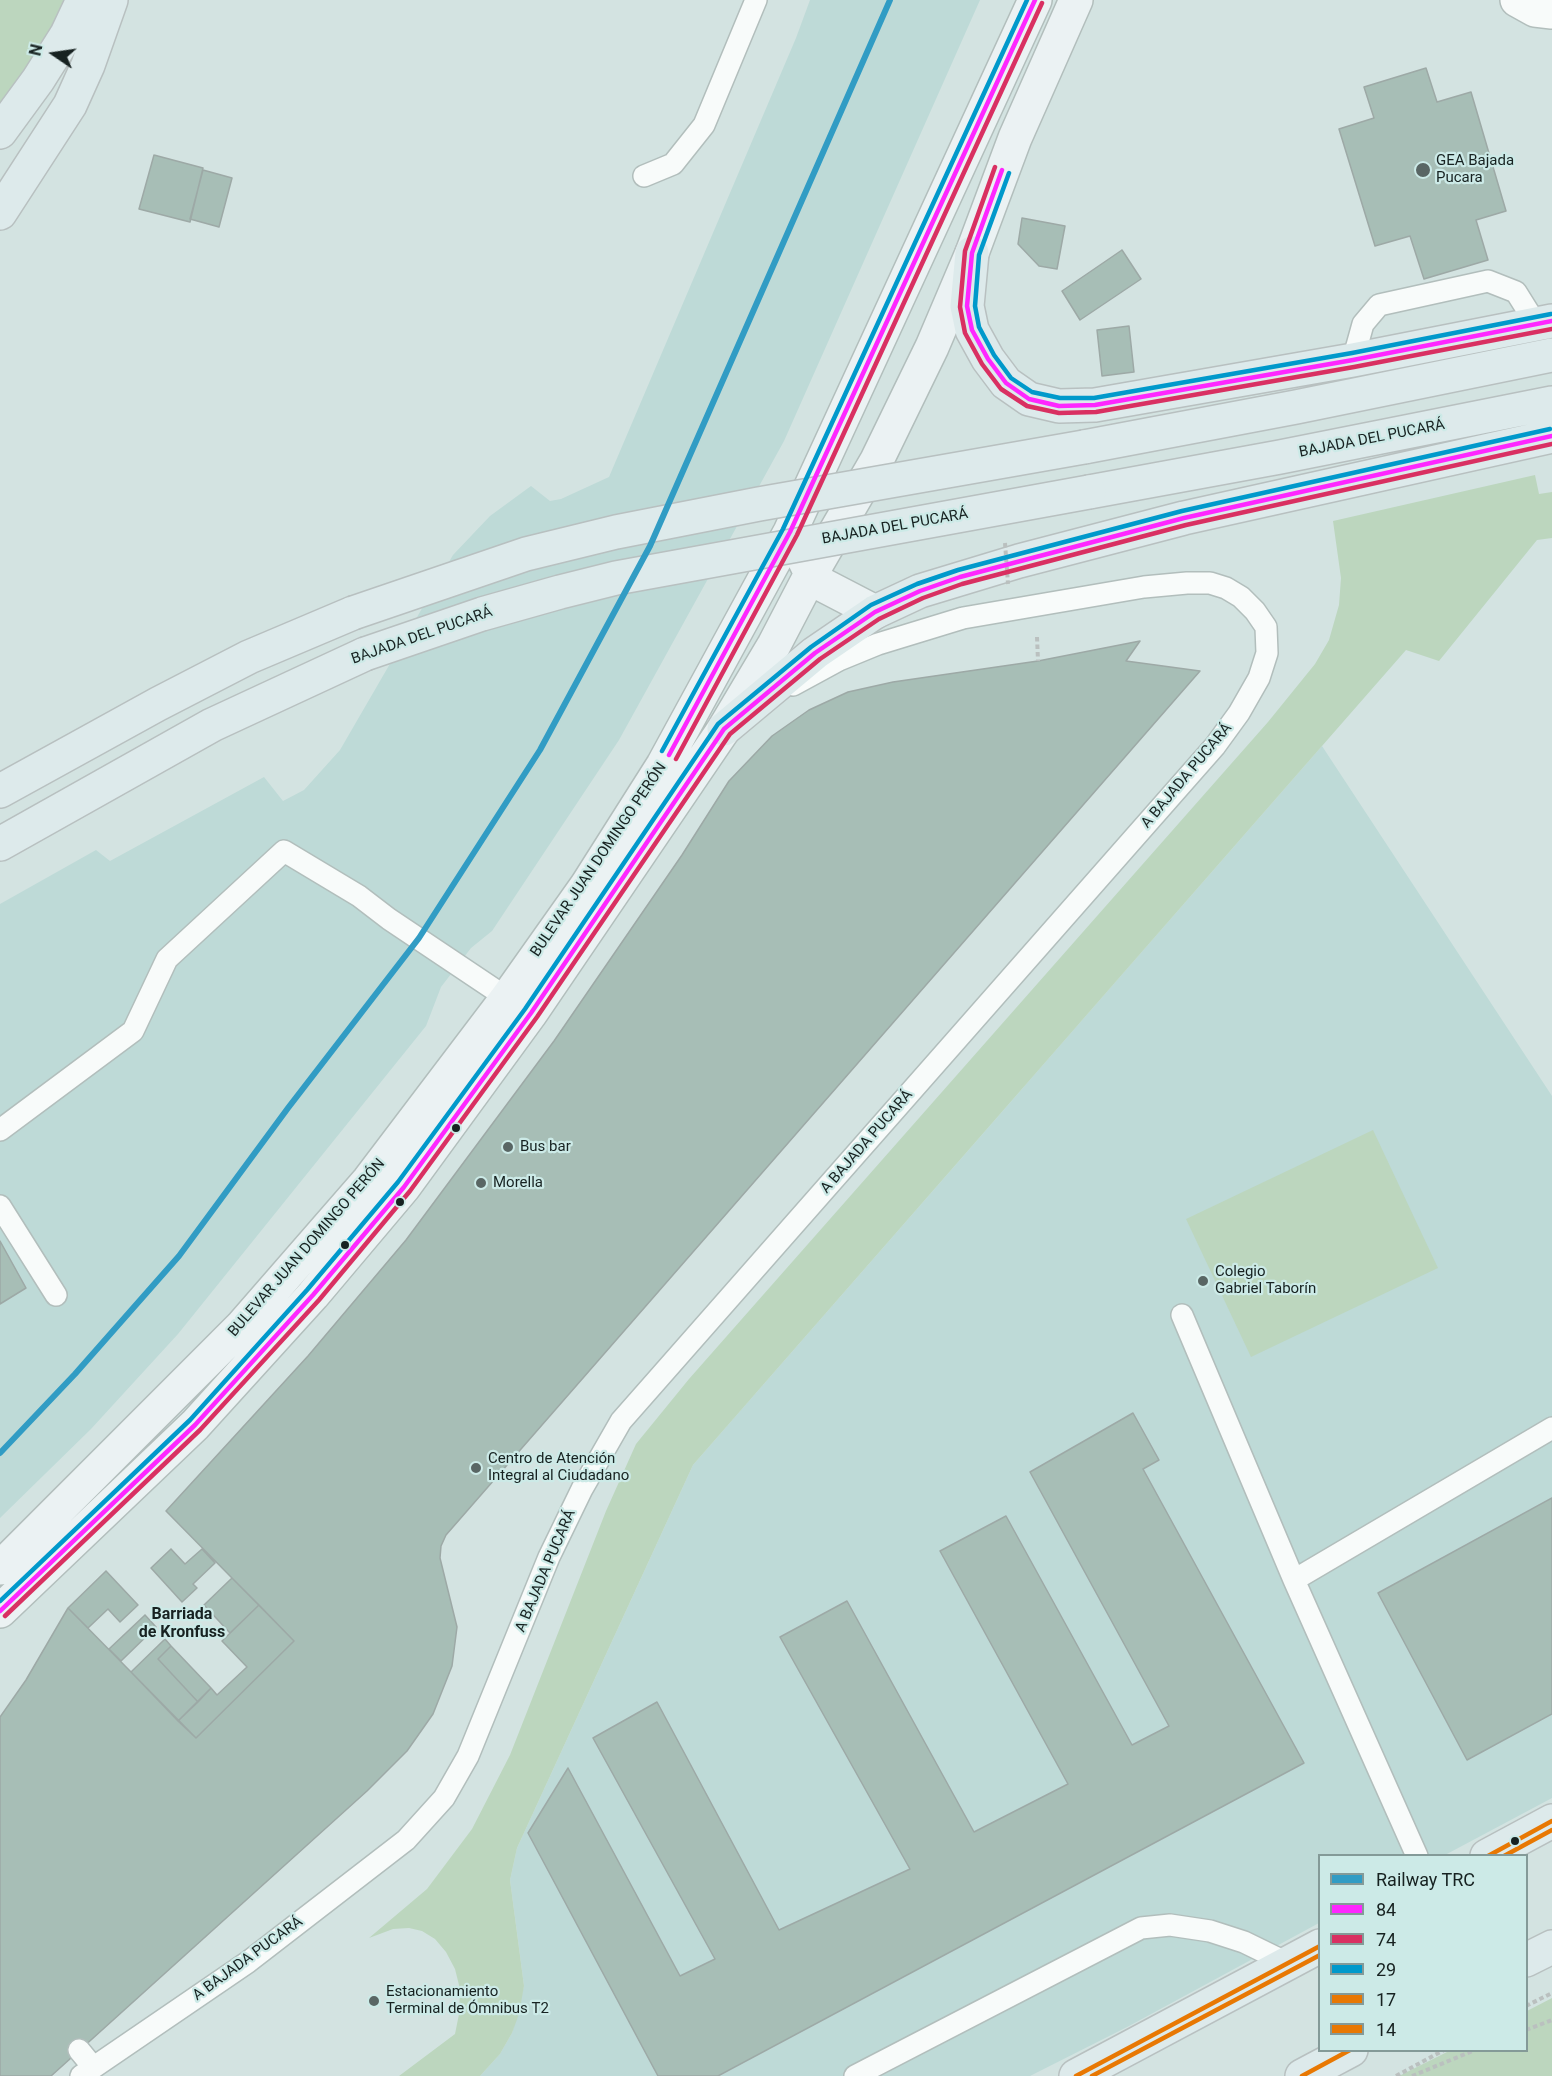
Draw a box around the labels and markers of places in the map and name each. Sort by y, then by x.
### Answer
place label: GEA Bajada Pucara [1436,152,1514,187]
marker: GEA Bajada Pucara [1414,161,1432,179]
unlabelled marker [450,1122,462,1134]
place label: Bus bar [520,1138,571,1156]
marker: Bus bar [501,1140,515,1154]
place label: Morella [493,1174,543,1192]
marker: Morella [474,1176,488,1190]
unlabelled marker [394,1196,406,1208]
unlabelled marker [339,1239,351,1251]
place label: Colegio Gabriel Taborín [1215,1263,1316,1298]
marker: Colegio Gabriel Taborín [1196,1274,1210,1288]
place label: Centro de Atención Integral al Ciudadano [488,1450,629,1485]
marker: Centro de Atención Integral al Ciudadano [469,1461,483,1475]
unlabelled marker [1509,1835,1521,1847]
place label: Estacionamiento Terminal de Ómnibus T2 [386,1983,549,2018]
marker: Estacionamiento Terminal de Ómnibus T2 [367,1994,381,2008]

